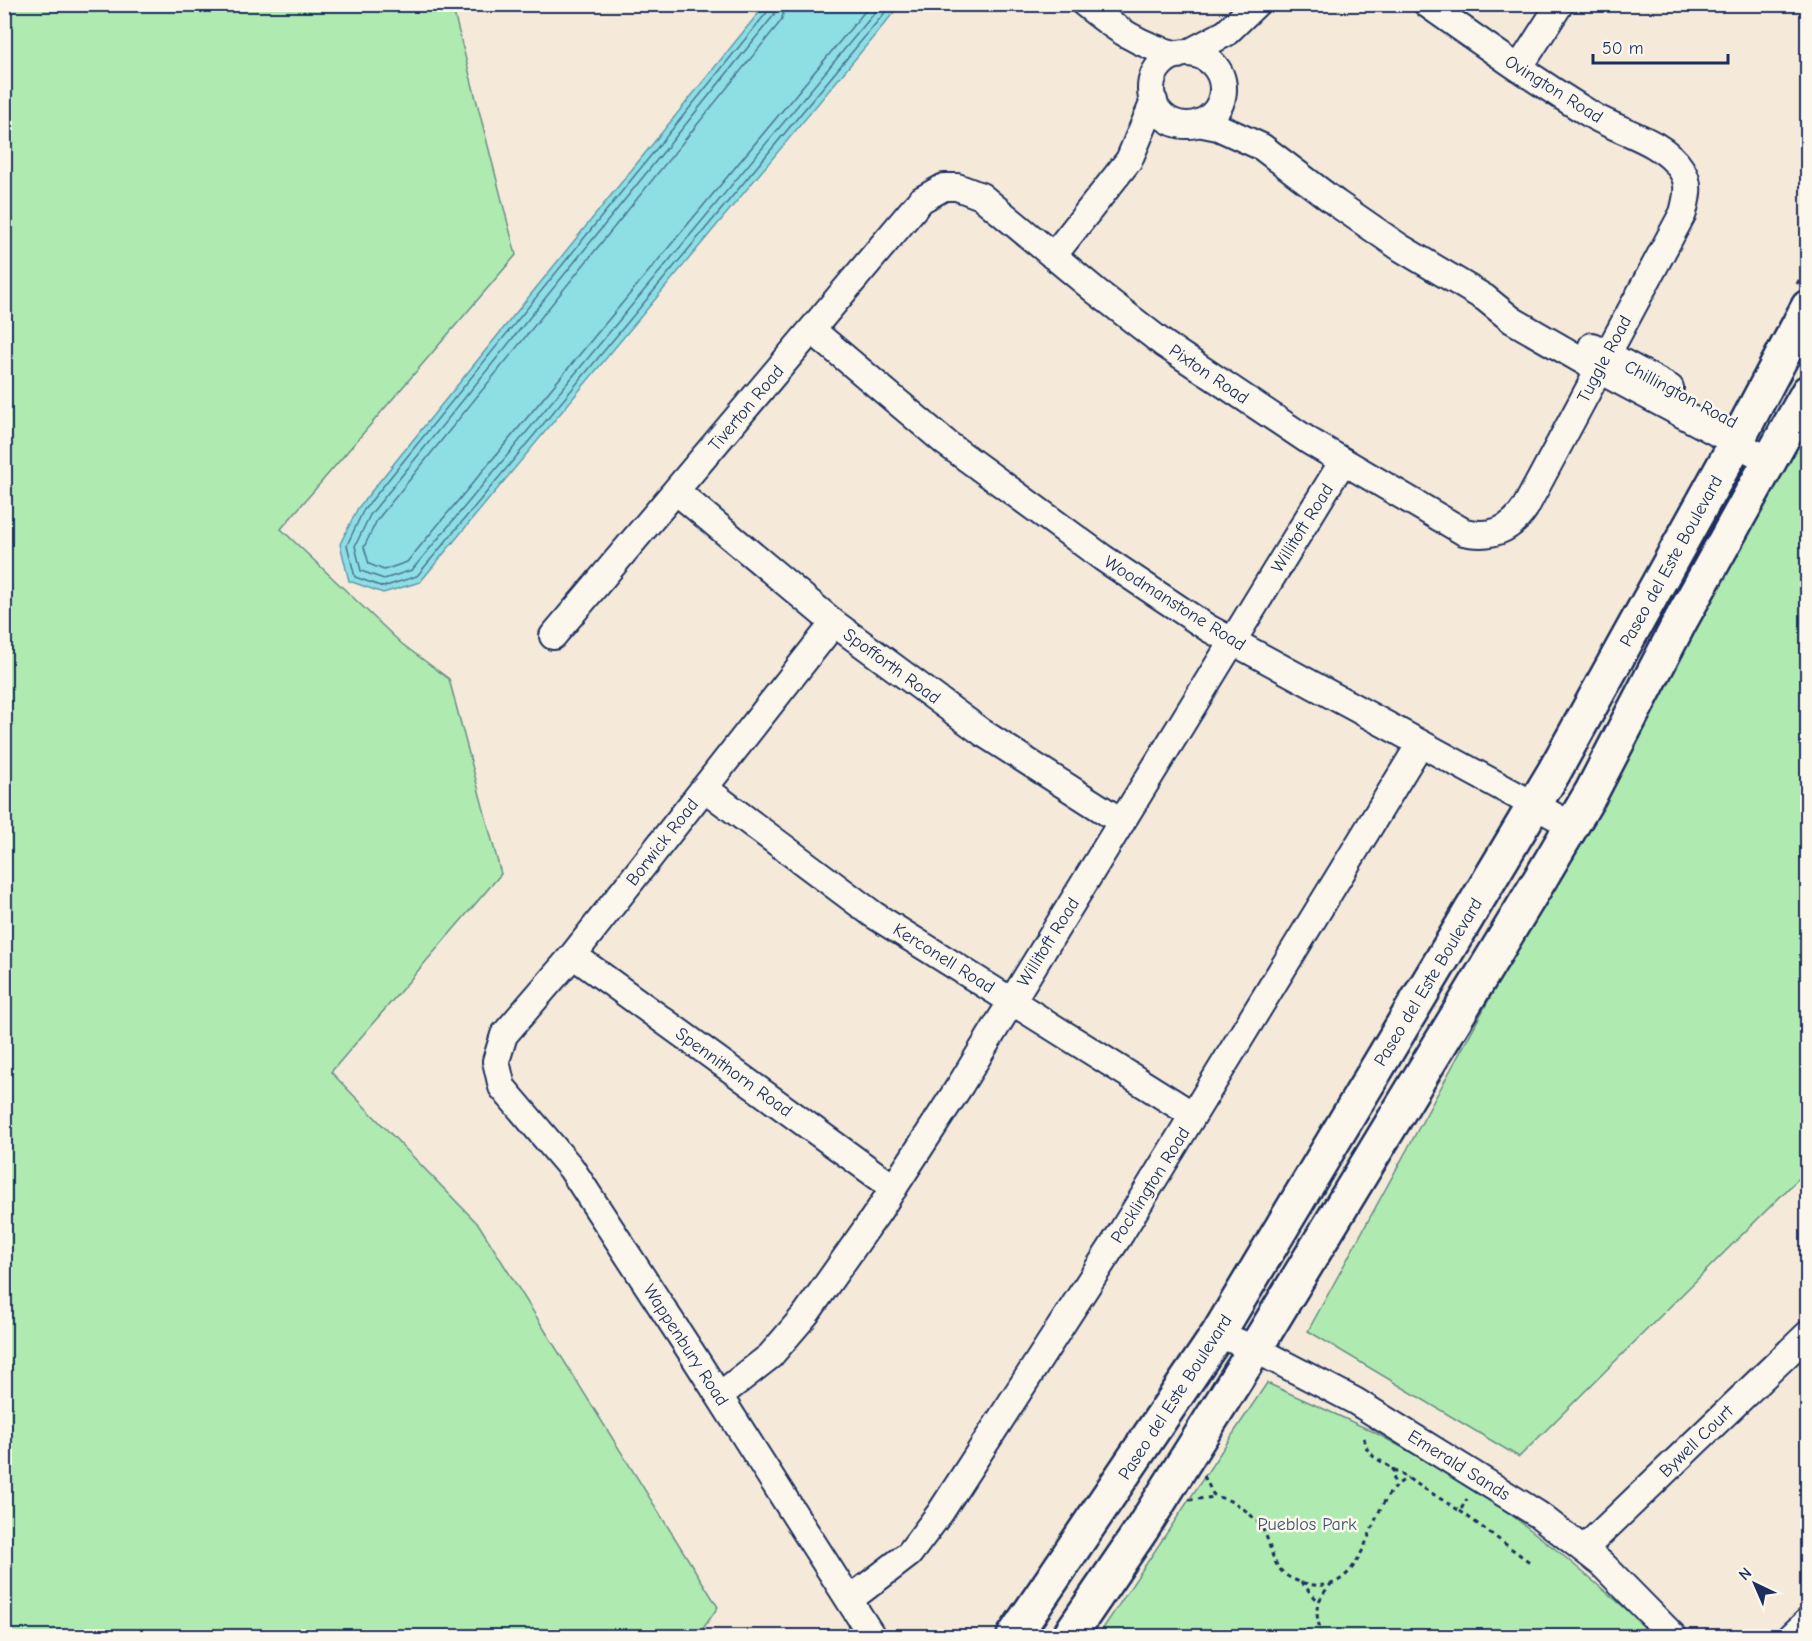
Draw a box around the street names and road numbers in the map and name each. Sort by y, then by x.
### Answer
street label: Ovington Road [1501,51,1607,128]
street label: Tuggle Road [1573,312,1636,406]
street label: Pixton Road [1165,340,1253,409]
street label: Chillington Road [1621,356,1741,433]
street label: Tiverton Road [704,361,788,456]
street label: Paseo del Este Boulevard [1616,472,1727,651]
street label: Willitoft Road [1267,480,1338,577]
street label: Woodmanstone Road [1100,551,1249,656]
street label: Spofforth Road [839,624,944,709]
street label: Borwick Road [622,794,703,890]
street label: Willitoft Road [1013,894,1084,991]
street label: Paseo del Este Boulevard [1370,894,1487,1070]
street label: Kerconell Road [889,919,998,998]
street label: Spennithorn Road [671,1023,796,1122]
street label: Pocklington Road [1106,1123,1194,1247]
street label: Wappenbury Road [638,1281,733,1410]
street label: Paseo del Este Boulevard [1114,1311,1237,1484]
street label: Bywell Court [1655,1400,1738,1482]
street label: Emerald Sands [1404,1426,1514,1505]

